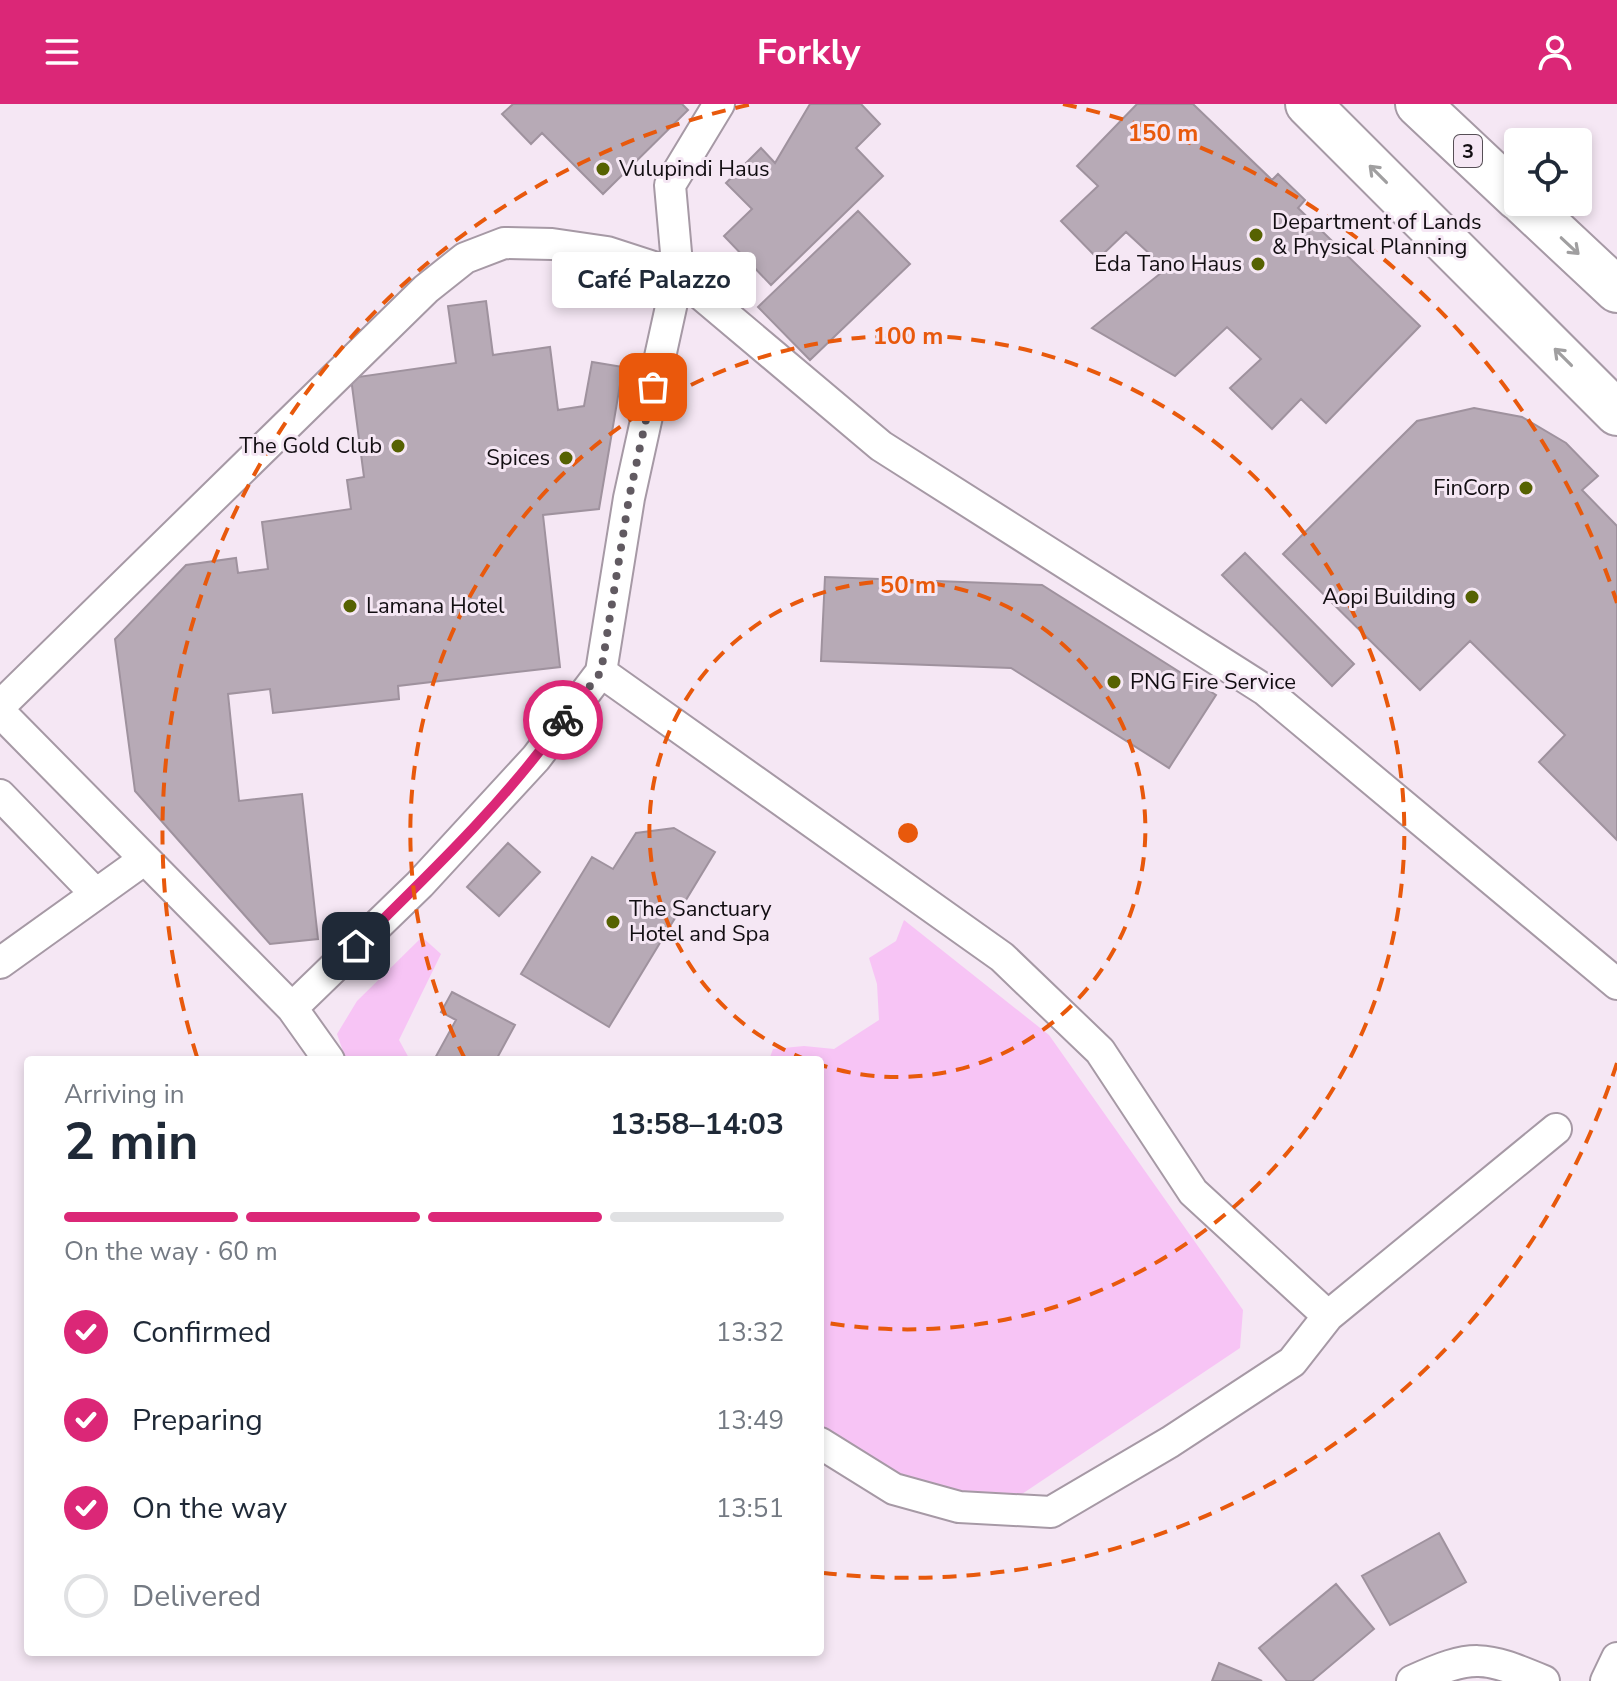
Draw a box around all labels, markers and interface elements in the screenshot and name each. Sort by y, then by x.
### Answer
text: Forkly [757,28,860,77]
icon: menu [40,30,84,74]
icon: person [1533,30,1577,74]
text: 150 m [1128,117,1198,149]
map controls [1504,128,1592,216]
button: locate [1504,128,1592,216]
road number: 3 [1454,135,1482,167]
place label: Vulupindi Haus [618,154,770,184]
marker: Vulupindi Haus [594,160,612,178]
one-way arrow [1369,164,1388,184]
place label: Department of Lands & Physical Planning [1272,207,1482,262]
marker: Department of Lands & Physical Planning [1247,226,1265,244]
one-way arrow [1560,237,1580,256]
place label: Eda Tano Haus [1094,249,1242,279]
callout: Café Palazzo [551,251,755,307]
marker: Eda Tano Haus [1249,255,1267,273]
text: Café Palazzo [577,262,731,297]
text: 100 m [873,320,943,352]
one-way arrow [1554,348,1573,367]
pin [619,353,687,421]
icon: bag [631,365,675,409]
place label: The Gold Club [239,431,382,461]
marker: The Gold Club [389,437,407,455]
place label: Spices [486,443,550,473]
marker: Spices [557,449,575,467]
place label: FinCorp [1433,473,1510,503]
marker: FinCorp [1517,479,1535,497]
text: 50 m [880,569,936,601]
place label: Aopi Building [1322,582,1456,612]
marker: Aopi Building [1463,588,1481,606]
place label: Lamana Hotel [366,591,505,621]
marker: Lamana Hotel [341,597,359,615]
place label: PNG Fire Service [1130,667,1296,697]
marker: PNG Fire Service [1105,673,1123,691]
courier [523,680,603,760]
icon: bike [541,698,585,742]
centre of rings [894,819,922,847]
place label: The Sanctuary Hotel and Spa [629,894,772,949]
pin [322,912,390,980]
marker: The Sanctuary Hotel and Spa [604,913,622,931]
icon: home [334,924,378,968]
text: Arriving in [64,1077,185,1112]
text: 13:58–14:03 [610,1104,784,1145]
text: 2 min [64,1106,199,1177]
text: On the way · 60 m [64,1234,278,1269]
icon: check [64,1310,108,1354]
text: Confirmed [132,1312,272,1353]
text: 13:32 [716,1315,784,1350]
icon: check [64,1398,108,1442]
text: Preparing [132,1400,263,1441]
text: 13:49 [716,1403,784,1438]
icon: check [64,1486,108,1530]
text: On the way [132,1488,287,1529]
text: 13:51 [716,1491,784,1526]
text: Delivered [132,1576,261,1617]

